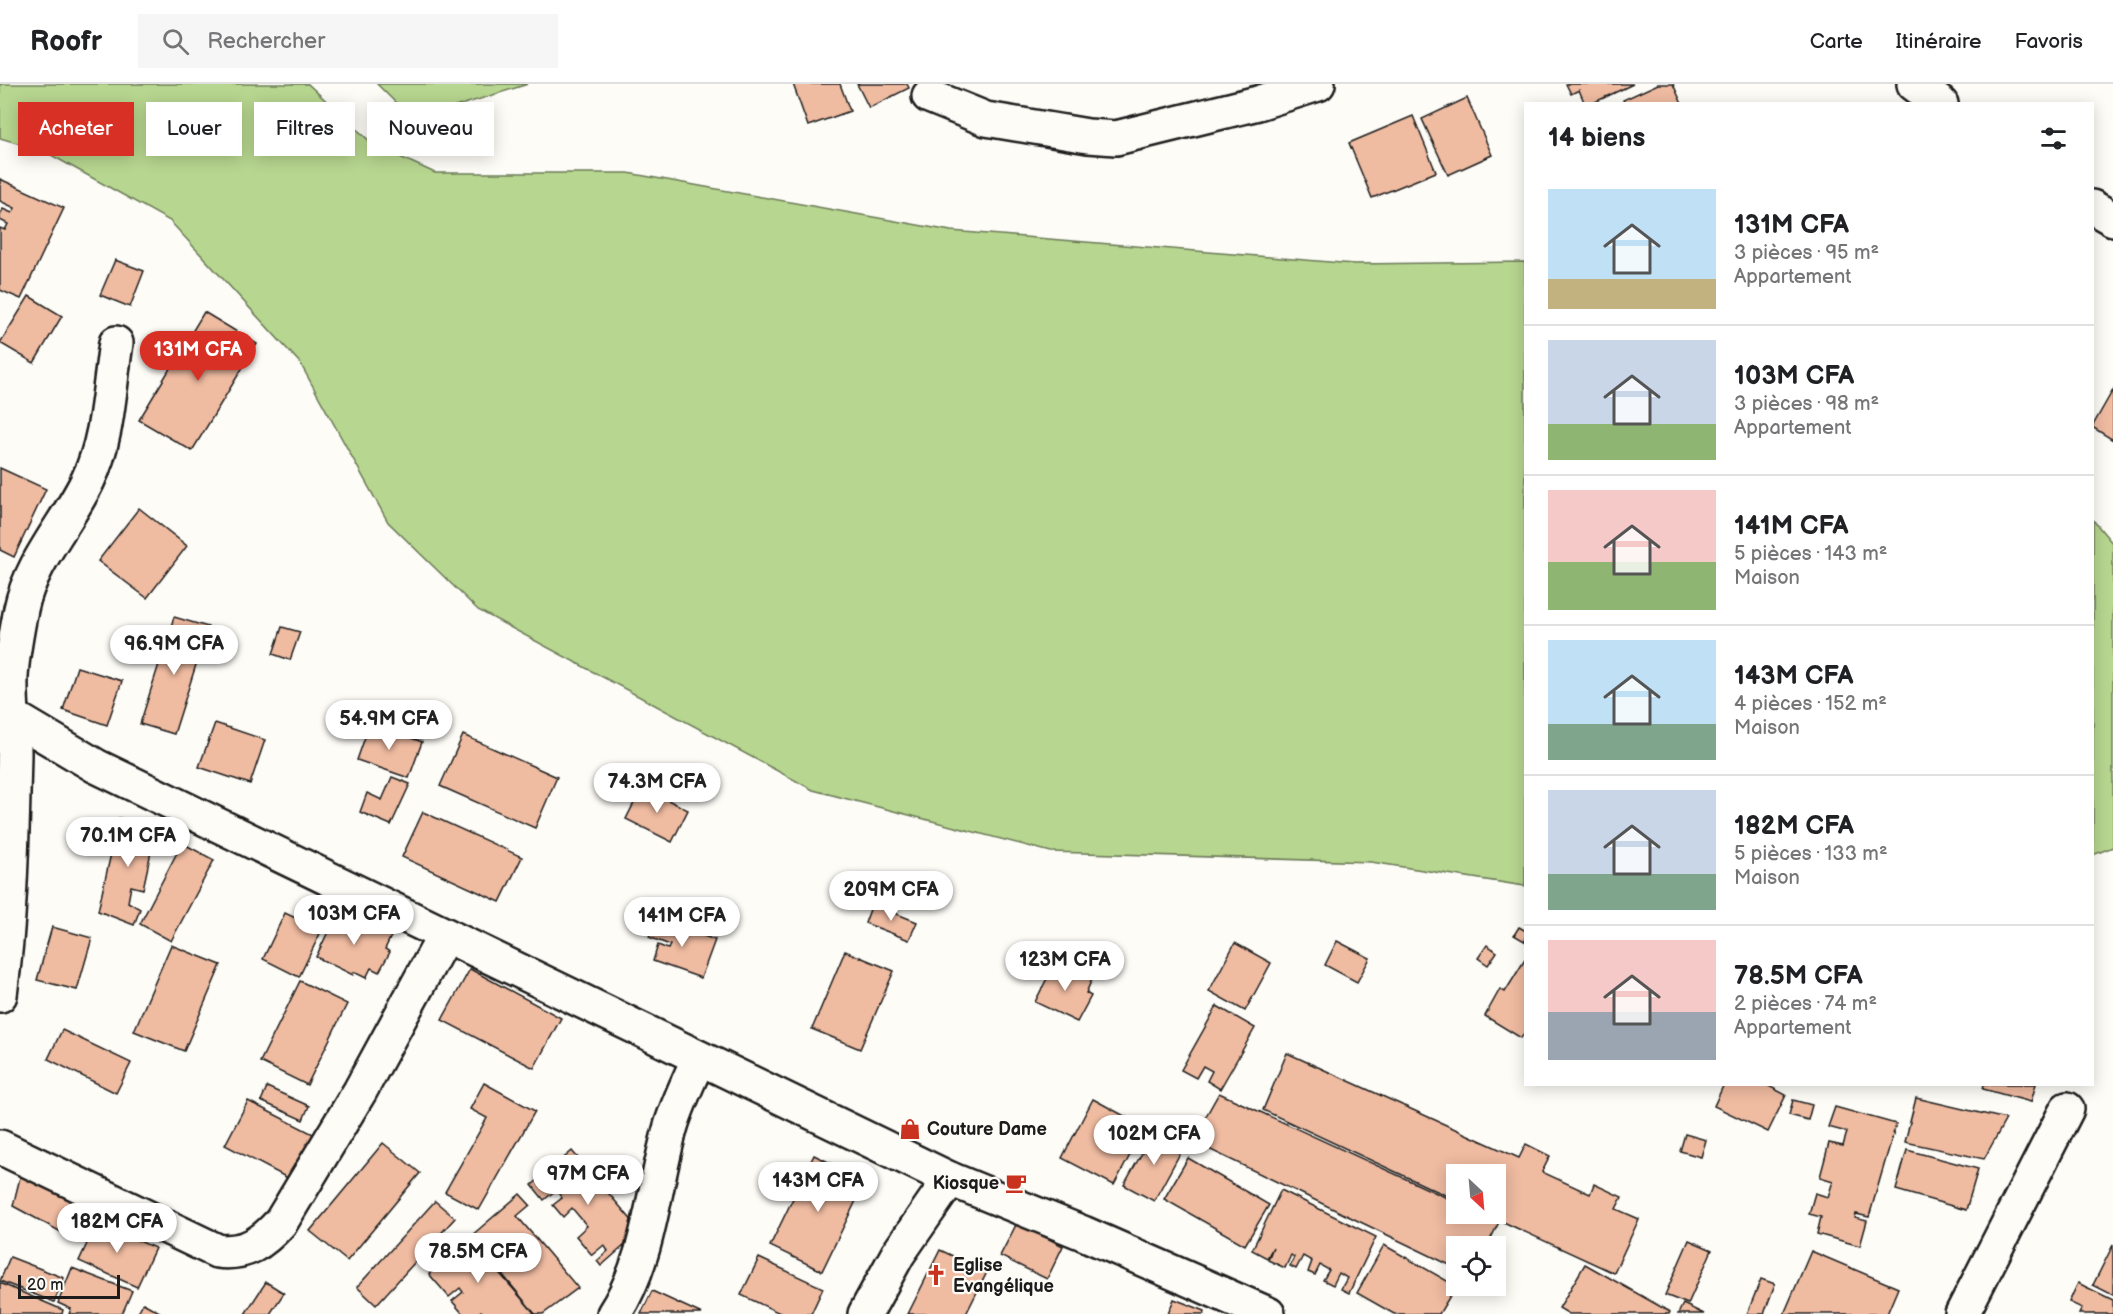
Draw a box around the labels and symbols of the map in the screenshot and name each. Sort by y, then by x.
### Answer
pin: 131M CFA [136,331,260,382]
pin: 96.9M CFA [105,625,243,676]
pin: 54.9M CFA [320,700,458,751]
pin: 74.3M CFA [588,763,726,814]
pin: 70.1M CFA [59,817,197,868]
pin: 209M CFA [829,871,953,922]
pin: 103M CFA [292,895,416,946]
pin: 141M CFA [620,897,744,948]
pin: 123M CFA [1003,941,1127,992]
pin: 102M CFA [1092,1115,1216,1166]
shop icon: Couture Dame [898,1117,922,1141]
place label: Couture Dame [927,1119,1047,1140]
pin: 97M CFA [533,1155,643,1206]
pin: 143M CFA [756,1162,880,1213]
north arrow [1446,1164,1506,1224]
cafe icon: Kiosque [1004,1171,1028,1195]
place label: Kiosque [933,1173,999,1194]
pin: 182M CFA [55,1203,179,1254]
pin: 78.5M CFA [409,1233,547,1284]
place label: Eglise Evangélique [953,1255,1054,1297]
church icon: Eglise Evangélique [924,1263,948,1287]
scale bar [18,1272,120,1300]

